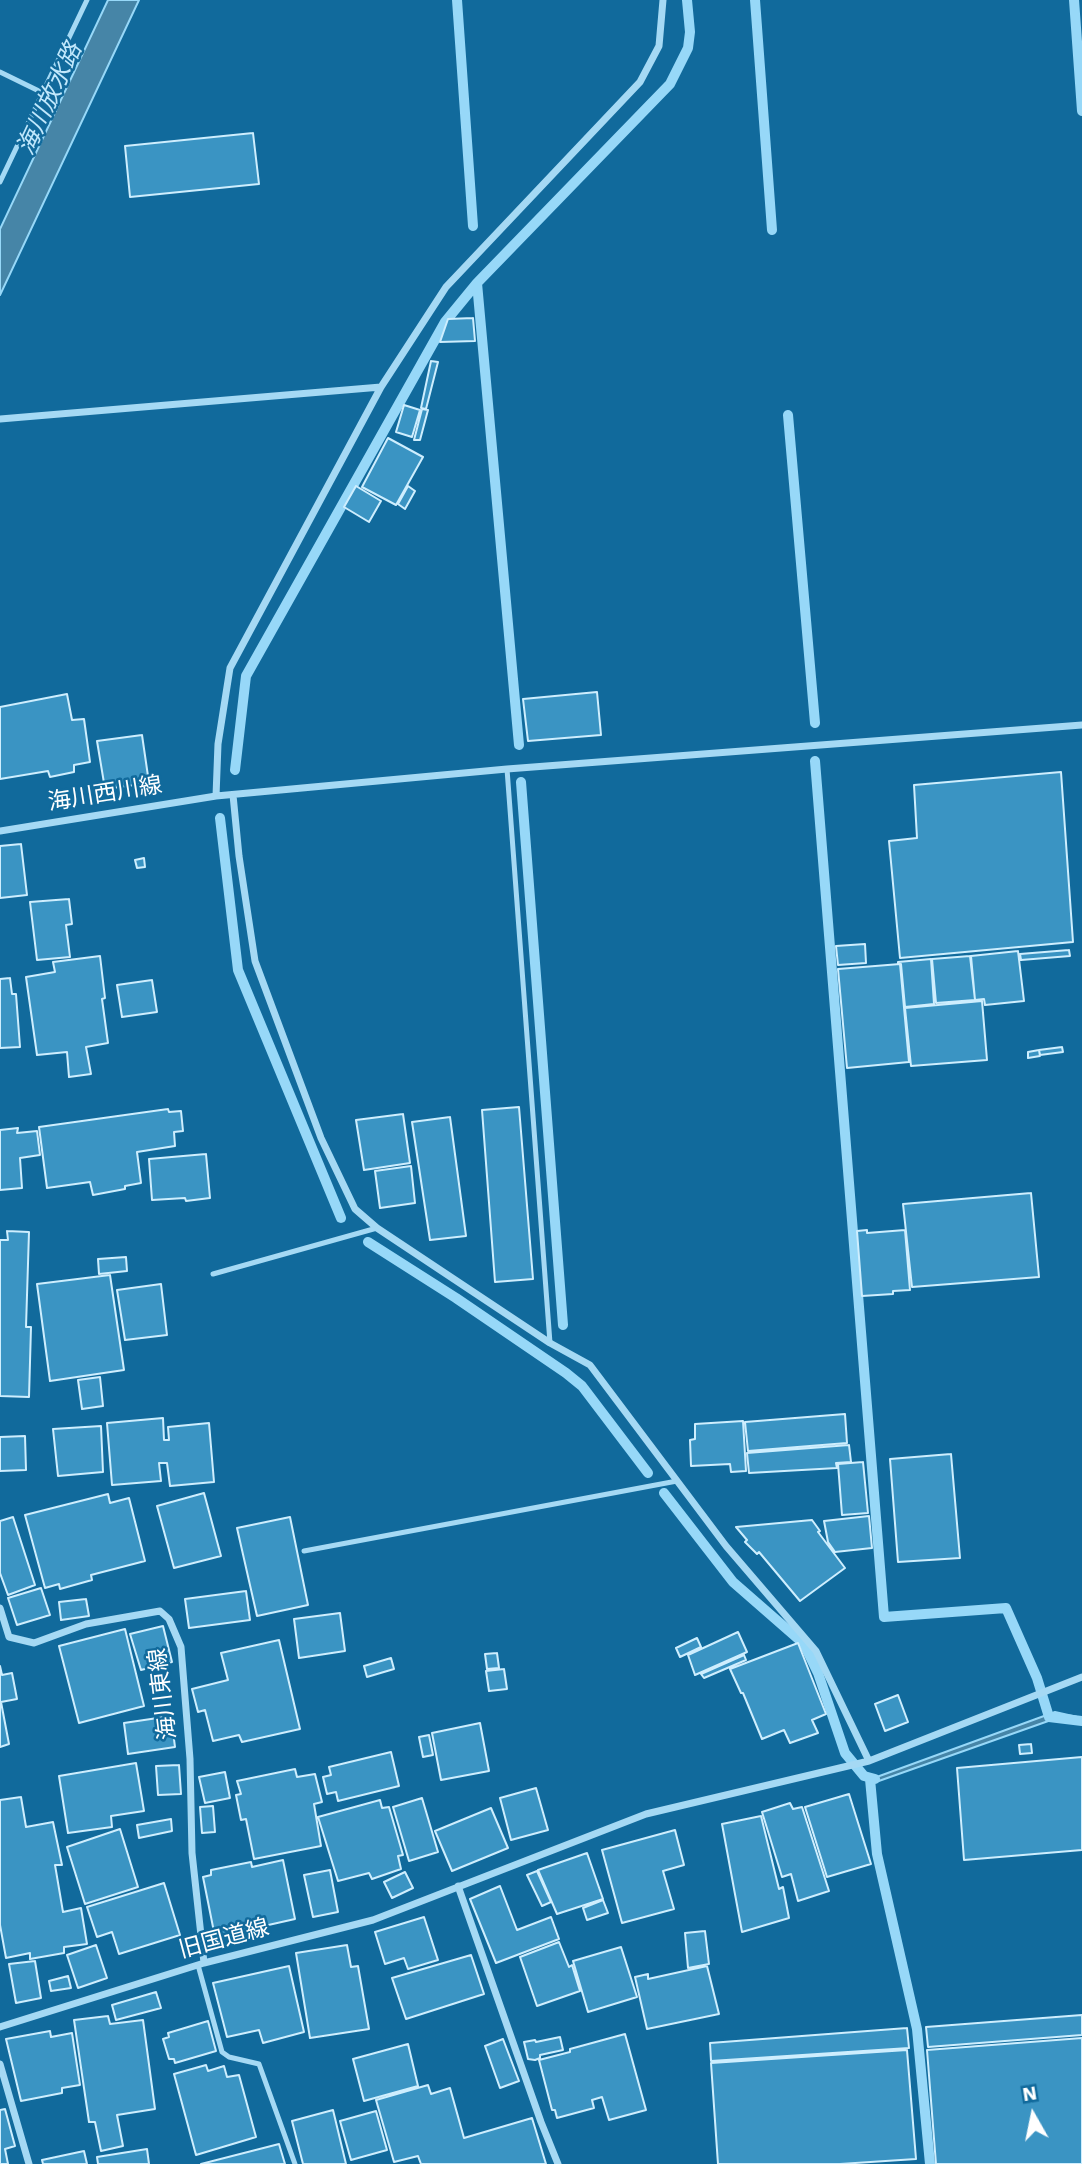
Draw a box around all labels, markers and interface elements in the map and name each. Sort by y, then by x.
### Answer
water label: 海川放水路 [12,39,88,159]
street label: 海川西川線 [46,771,164,817]
street label: 海川東線 [144,1647,182,1741]
street label: 旧国道線 [176,1914,272,1964]
north arrow [998,2080,1068,2150]
text: N [1021,2081,1038,2106]

